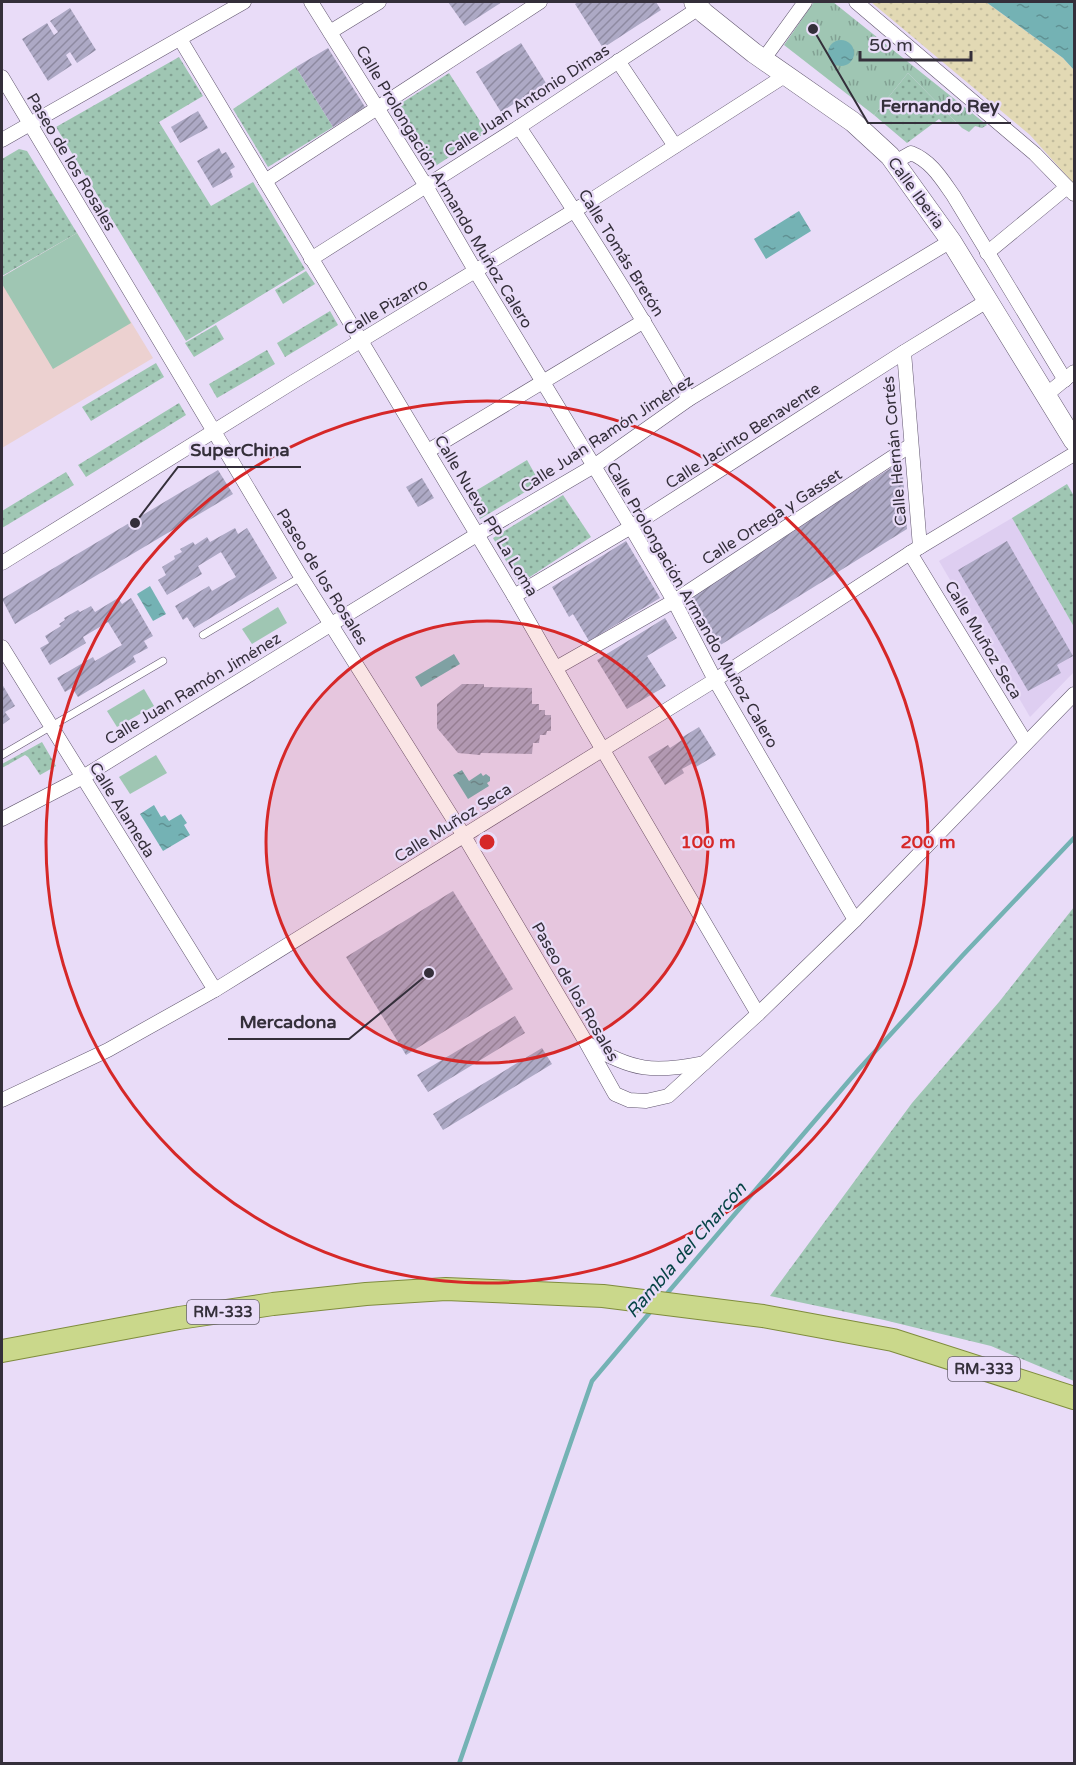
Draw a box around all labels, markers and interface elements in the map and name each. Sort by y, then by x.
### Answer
scale bar [860,24,971,62]
text: 50 m [869,34,913,56]
street label: Calle Juan Antonio Dimas [440,40,614,162]
street label: Calle Prolongación Armando Muñoz Calero [351,42,537,332]
callout: Fernando Rey [868,87,1011,123]
street label: Paseo de los Rosales [22,89,120,235]
text: Fernando Rey [881,95,1000,117]
street label: Calle Iberia [883,153,949,233]
street label: Calle Tomás Bretón [574,186,668,320]
street label: Calle Pizarro [340,274,432,340]
street label: Calle Juan Ramón Jiménez [517,371,697,497]
street label: Calle Hernán Cortés [878,375,912,527]
street label: Calle Jacinto Benavente [662,378,824,494]
callout: SuperChina [178,431,301,467]
street label: Calle Nueva PP La Loma [430,432,542,600]
text: SuperChina [190,439,290,461]
street label: Calle Prolongación Armando Muñoz Calero [602,458,782,752]
street label: Calle Ortega y Gasset [698,464,846,570]
street label: Paseo de los Rosales [272,505,372,649]
street label: Calle Muñoz Seca [940,577,1026,703]
street label: Calle Juan Ramón Jiménez [101,628,285,750]
street label: Calle Alameda [85,759,159,861]
street label: Calle Muñoz Seca [391,779,515,867]
text: 100 m [680,831,736,853]
text: 200 m [900,831,956,853]
centre of rings [477,832,497,852]
street label: Paseo de los Rosales [527,919,623,1065]
callout: Mercadona [228,1003,349,1039]
text: Mercadona [239,1011,337,1033]
water label: Rambla del Charcón [621,1177,752,1322]
road number: RM-333 [187,1300,259,1324]
road number: RM-333 [948,1357,1020,1381]

